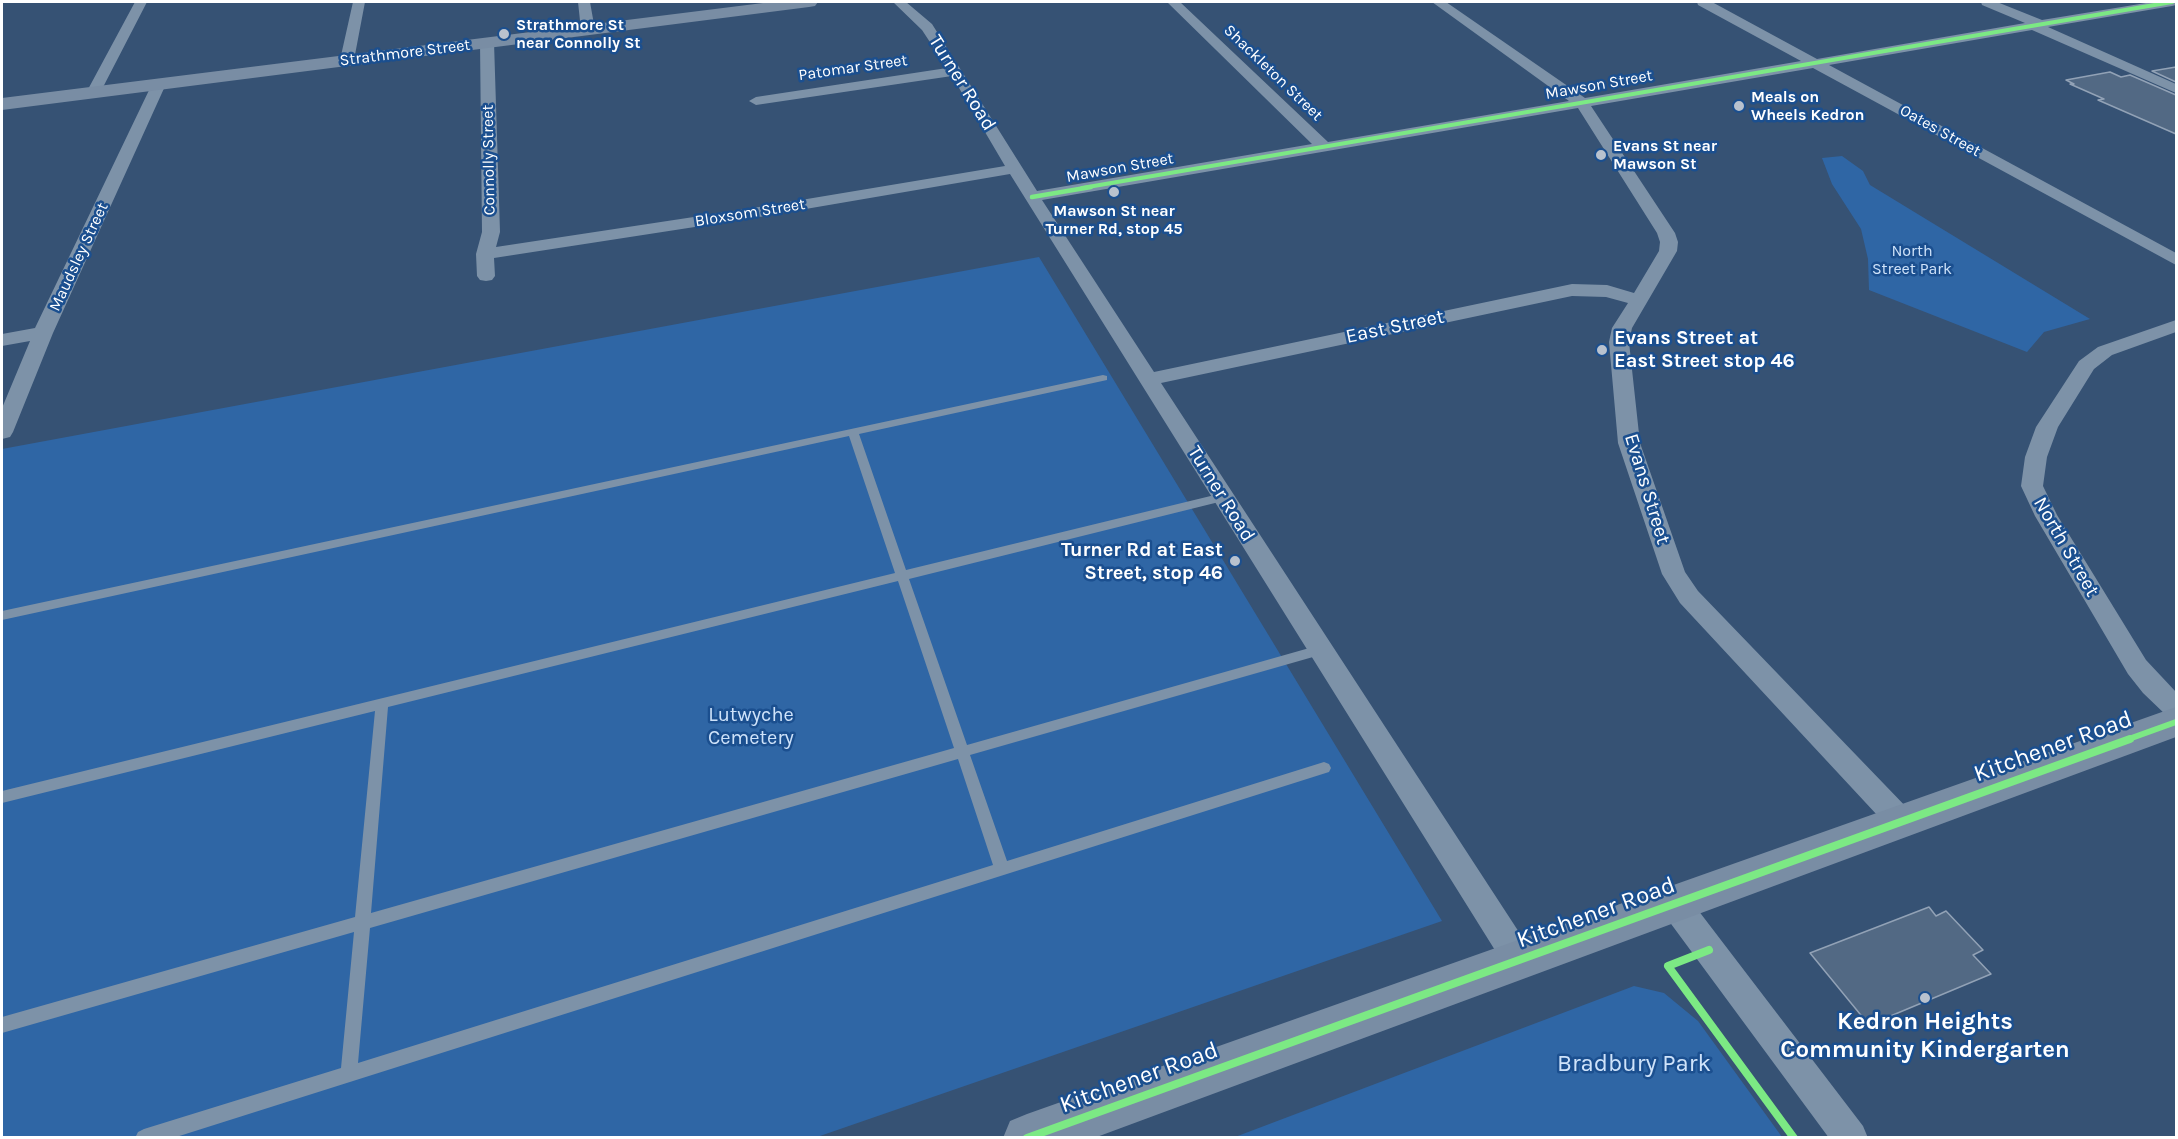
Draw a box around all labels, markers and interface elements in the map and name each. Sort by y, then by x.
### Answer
place label: Strathmore St near Connolly St [516,15,641,53]
street label: Shackleton Street [1219,21,1327,125]
marker: Strathmore St near Connolly St [497,27,511,41]
street label: Turner Road [923,31,1001,135]
street label: Strathmore Street [339,35,471,71]
street label: Patomar Street [797,51,909,85]
street label: Mawson Street [1544,66,1654,104]
place label: Meals on Wheels Kedron [1751,87,1865,125]
marker: Meals on Wheels Kedron [1732,99,1746,113]
street label: Oates Street [1896,101,1984,161]
street label: Connolly Street [478,104,500,216]
place label: Evans St near Mawson St [1613,136,1717,174]
marker: Evans St near Mawson St [1594,148,1608,162]
street label: Mawson Street [1065,149,1175,187]
marker: Mawson St near Turner Rd, stop 45 [1107,185,1121,199]
street label: Bloxsom Street [694,195,806,231]
street label: Maudsley Street [45,200,113,314]
place label: Mawson St near Turner Rd, stop 45 [1046,201,1182,239]
park label: North Street Park [1872,241,1952,279]
street label: East Street [1344,305,1446,349]
place label: Evans Street at East Street stop 46 [1614,326,1795,373]
marker: Evans Street at East Street stop 46 [1595,343,1609,357]
street label: Evans Street [1619,431,1675,547]
street label: Turner Road [1182,442,1260,546]
street label: North Street [2028,493,2104,601]
place label: Turner Rd at East Street, stop 46 [1061,538,1223,585]
marker: Turner Rd at East Street, stop 46 [1228,554,1242,568]
park label: Lutwyche Cemetery [708,703,794,750]
street label: Kitchener Road [1970,705,2136,789]
street label: Kitchener Road [1513,871,1679,955]
marker: Kedron Heights Community Kindergarten [1918,991,1932,1005]
place label: Kedron Heights Community Kindergarten [1780,1008,2070,1064]
street label: Kitchener Road [1056,1036,1222,1120]
park label: Bradbury Park [1557,1050,1711,1078]

